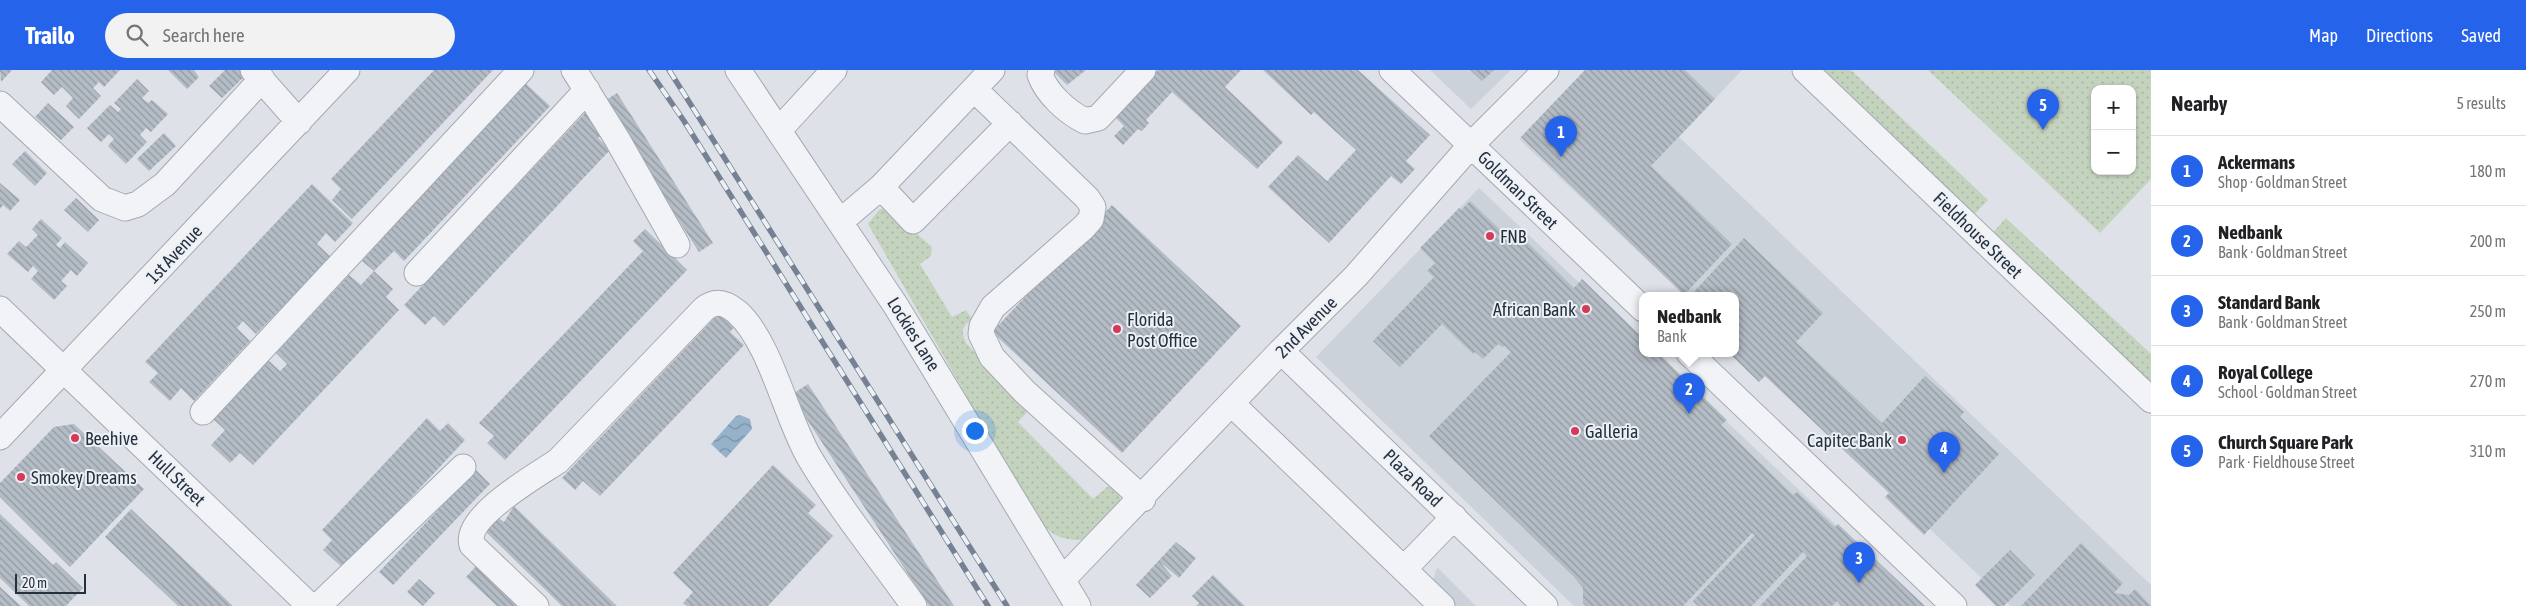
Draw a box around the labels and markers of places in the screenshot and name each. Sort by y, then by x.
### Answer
pin: 5 [2027,89,2059,130]
pin: 1 [1545,116,1577,157]
place label: FNB [1500,226,1527,247]
marker: FNB [1484,230,1496,242]
place label: African Bank [1493,299,1576,320]
marker: African Bank [1580,303,1592,315]
place label: Florida Post Office [1127,309,1197,351]
marker: Florida Post Office [1111,323,1123,335]
pin: 2 [1673,373,1705,414]
place label: Galleria [1585,421,1638,442]
marker: Galleria [1569,425,1581,437]
place label: Beehive [85,428,138,449]
place label: Capitec Bank [1807,430,1892,451]
marker: Beehive [69,432,81,444]
pin: 4 [1928,432,1960,473]
marker: Capitec Bank [1896,434,1908,446]
place label: Smokey Dreams [31,467,137,488]
marker: Smokey Dreams [15,471,27,483]
pin: 3 [1843,542,1875,583]

